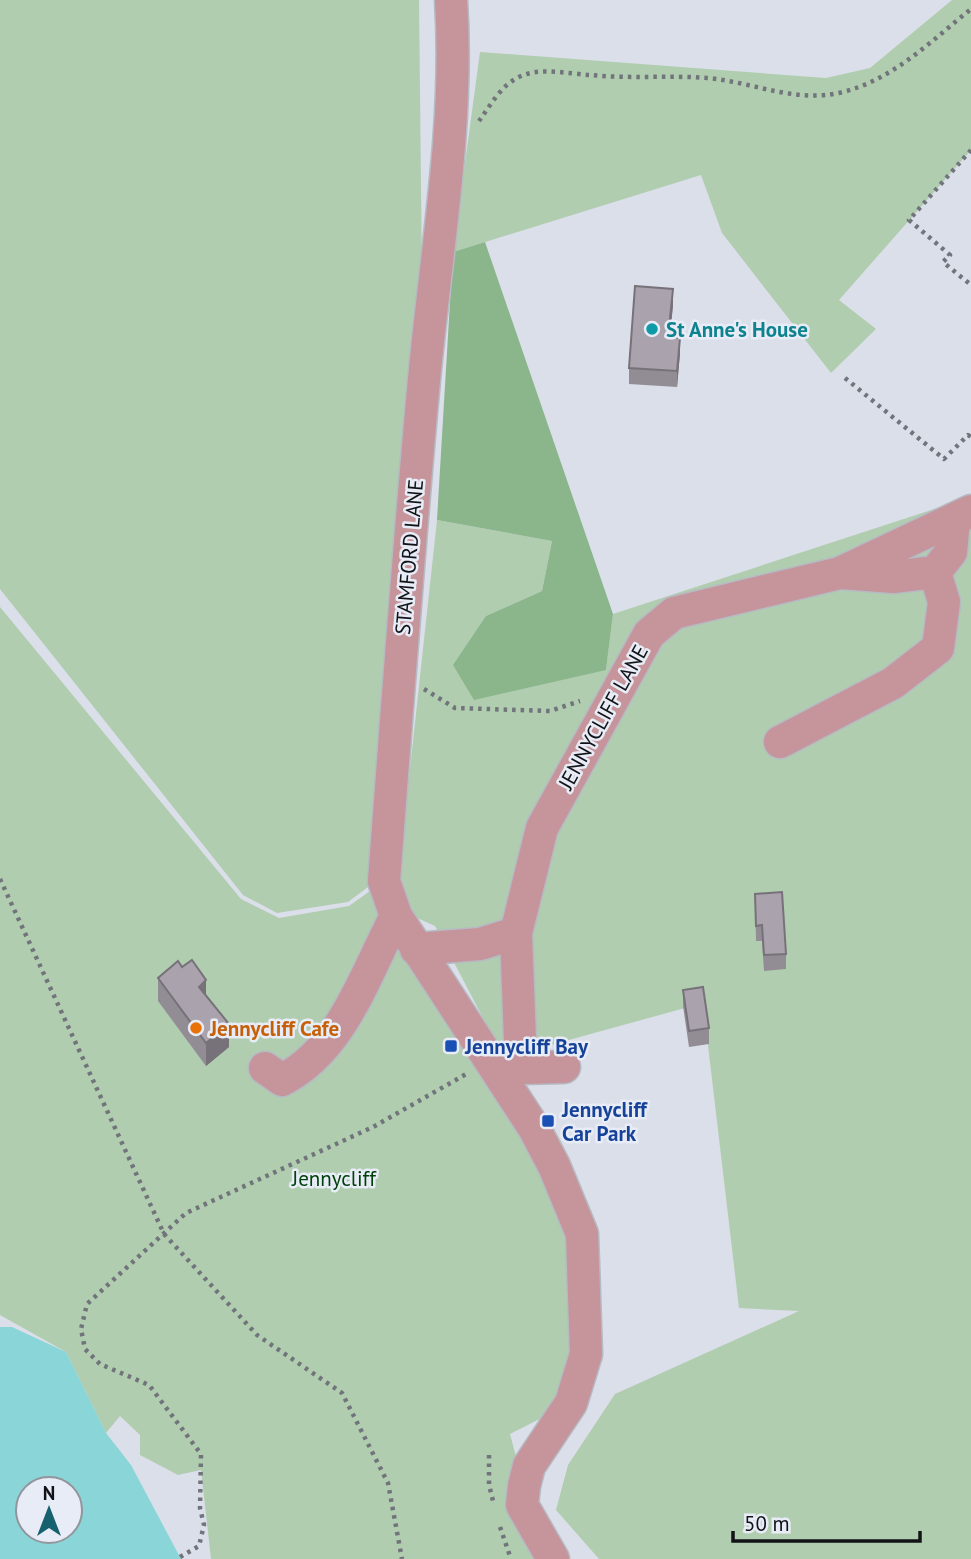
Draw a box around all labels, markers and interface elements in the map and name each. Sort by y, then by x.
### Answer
place label: St Anne's House [666,316,808,343]
marker: St Anne's House [644,321,660,337]
street label: STAMFORD LANE [389,478,429,636]
street label: JENNYCLIFF LANE [552,640,654,795]
place label: Jennycliff Cafe [209,1015,339,1042]
marker: Jennycliff Cafe [188,1020,204,1036]
place label: Jennycliff Bay [464,1033,589,1060]
marker: Jennycliff Bay [443,1038,459,1054]
place label: Jennycliff Car Park [561,1096,648,1147]
marker: Jennycliff Car Park [540,1113,556,1129]
park label: Jennycliff [291,1165,377,1192]
north arrow [14,1475,84,1545]
text: N [43,1481,55,1505]
scale bar [733,1500,920,1544]
text: 50 m [744,1510,790,1537]

